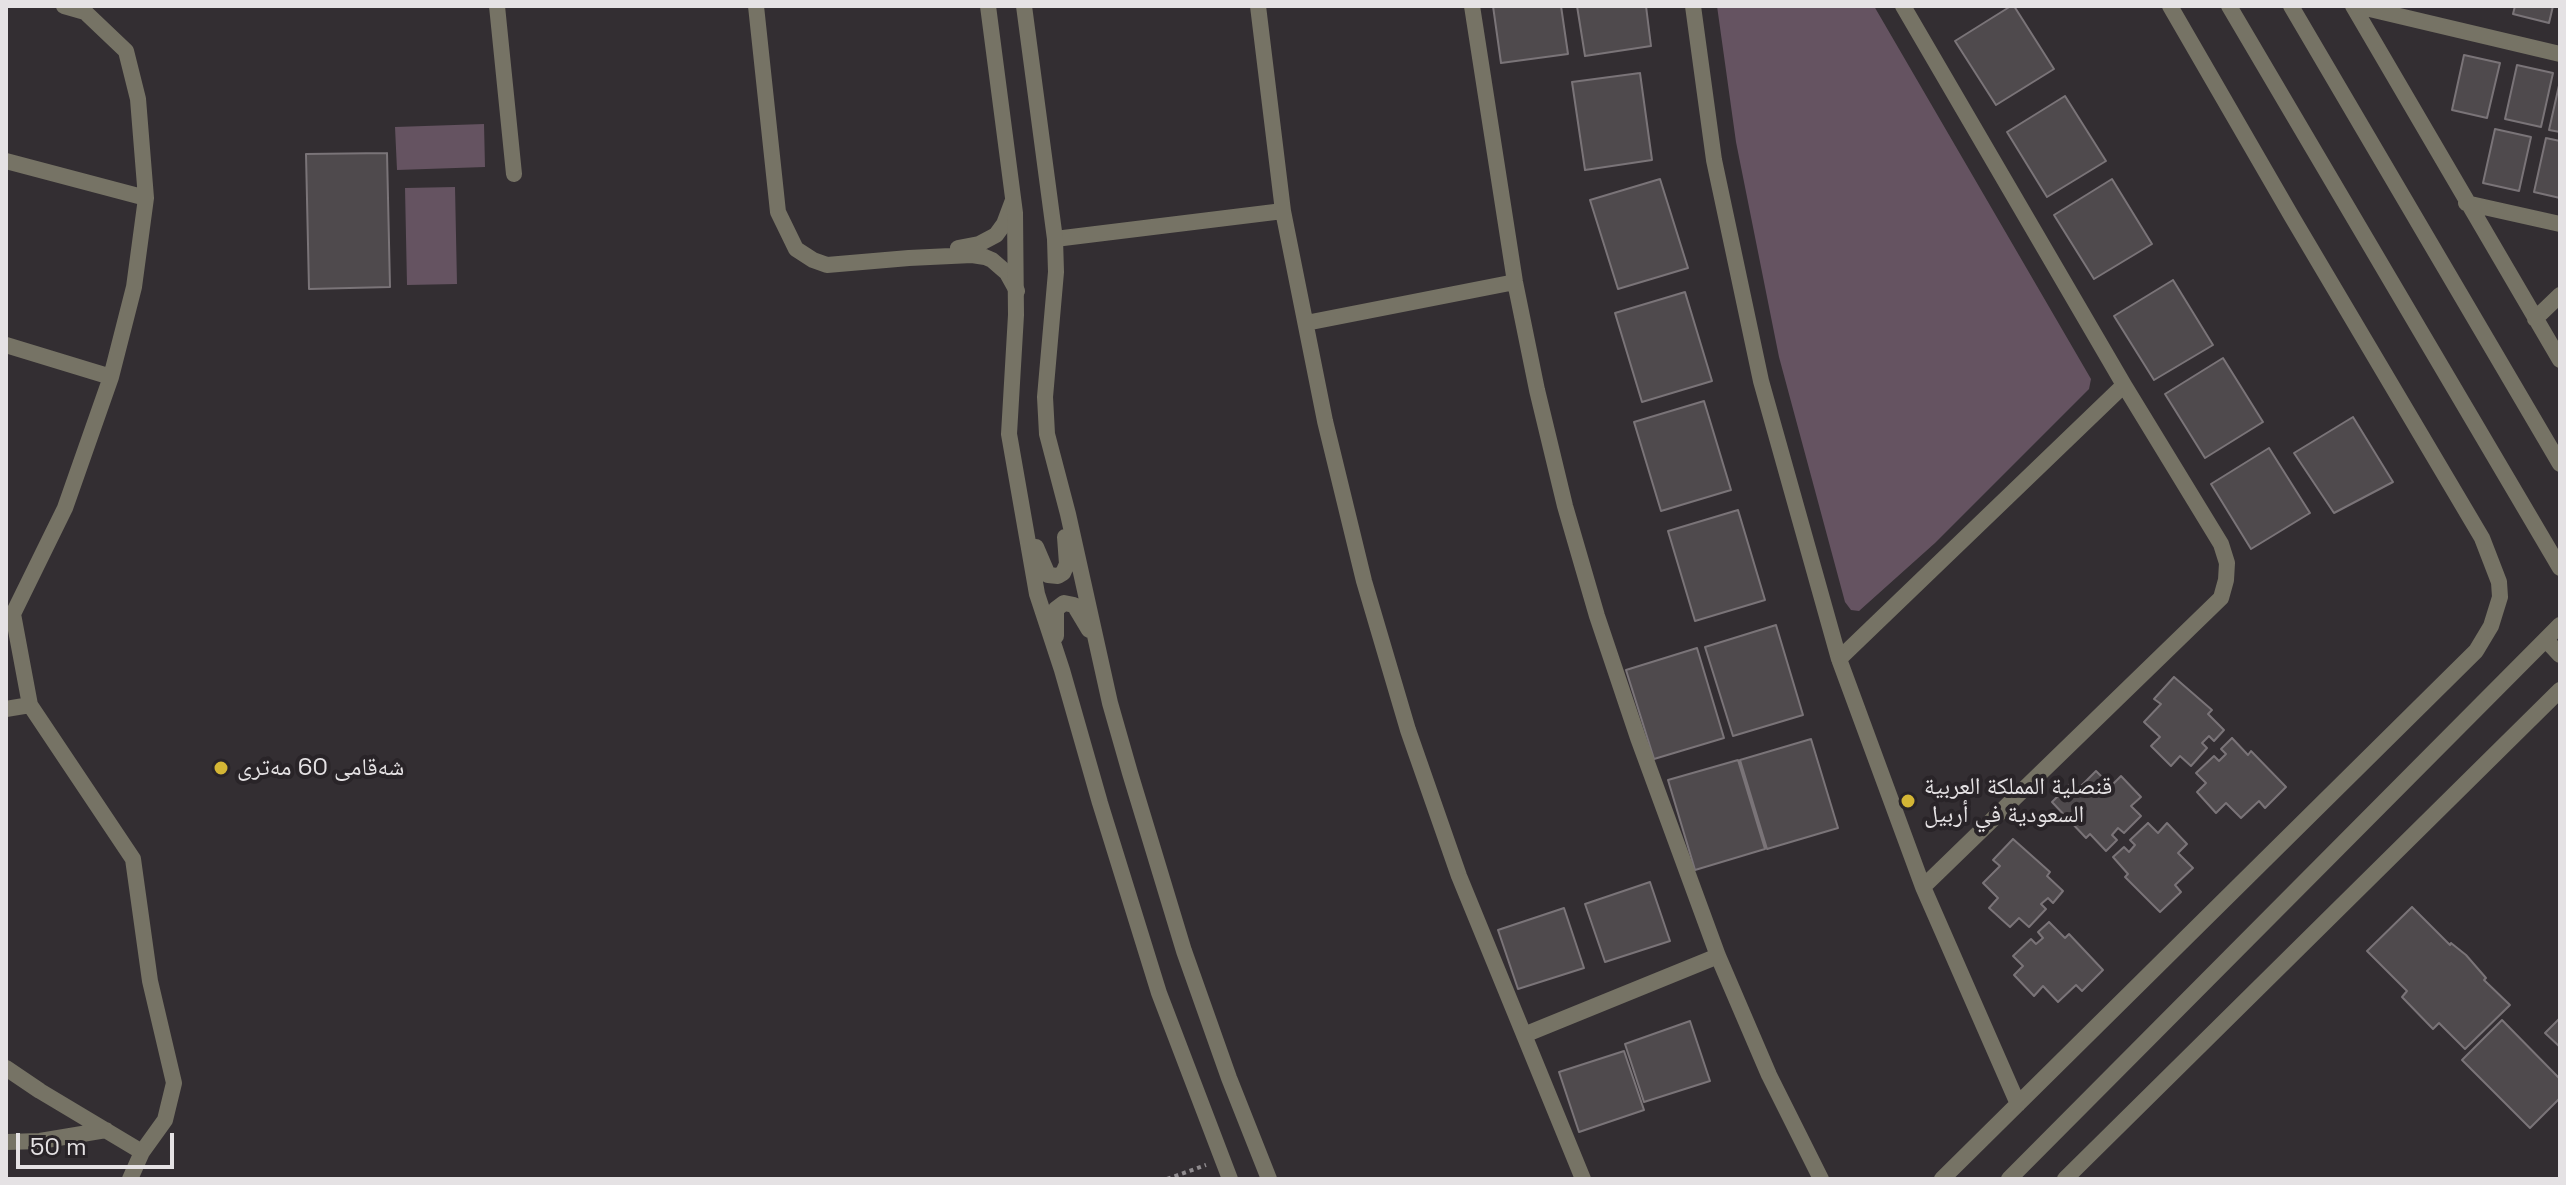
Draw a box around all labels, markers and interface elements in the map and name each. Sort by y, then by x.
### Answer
place label: شەقامی 60 مەتری [237,754,404,782]
marker: شەقامی 60 مەتری [212,759,230,777]
place label: قنصلية المملكة العربية السعودية في أربيل [1924,773,2112,829]
marker: قنصلية المملكة العربية السعودية في أربيل [1899,792,1917,810]
scale bar [20,1117,178,1167]
text: 50 m [30,1131,87,1162]

